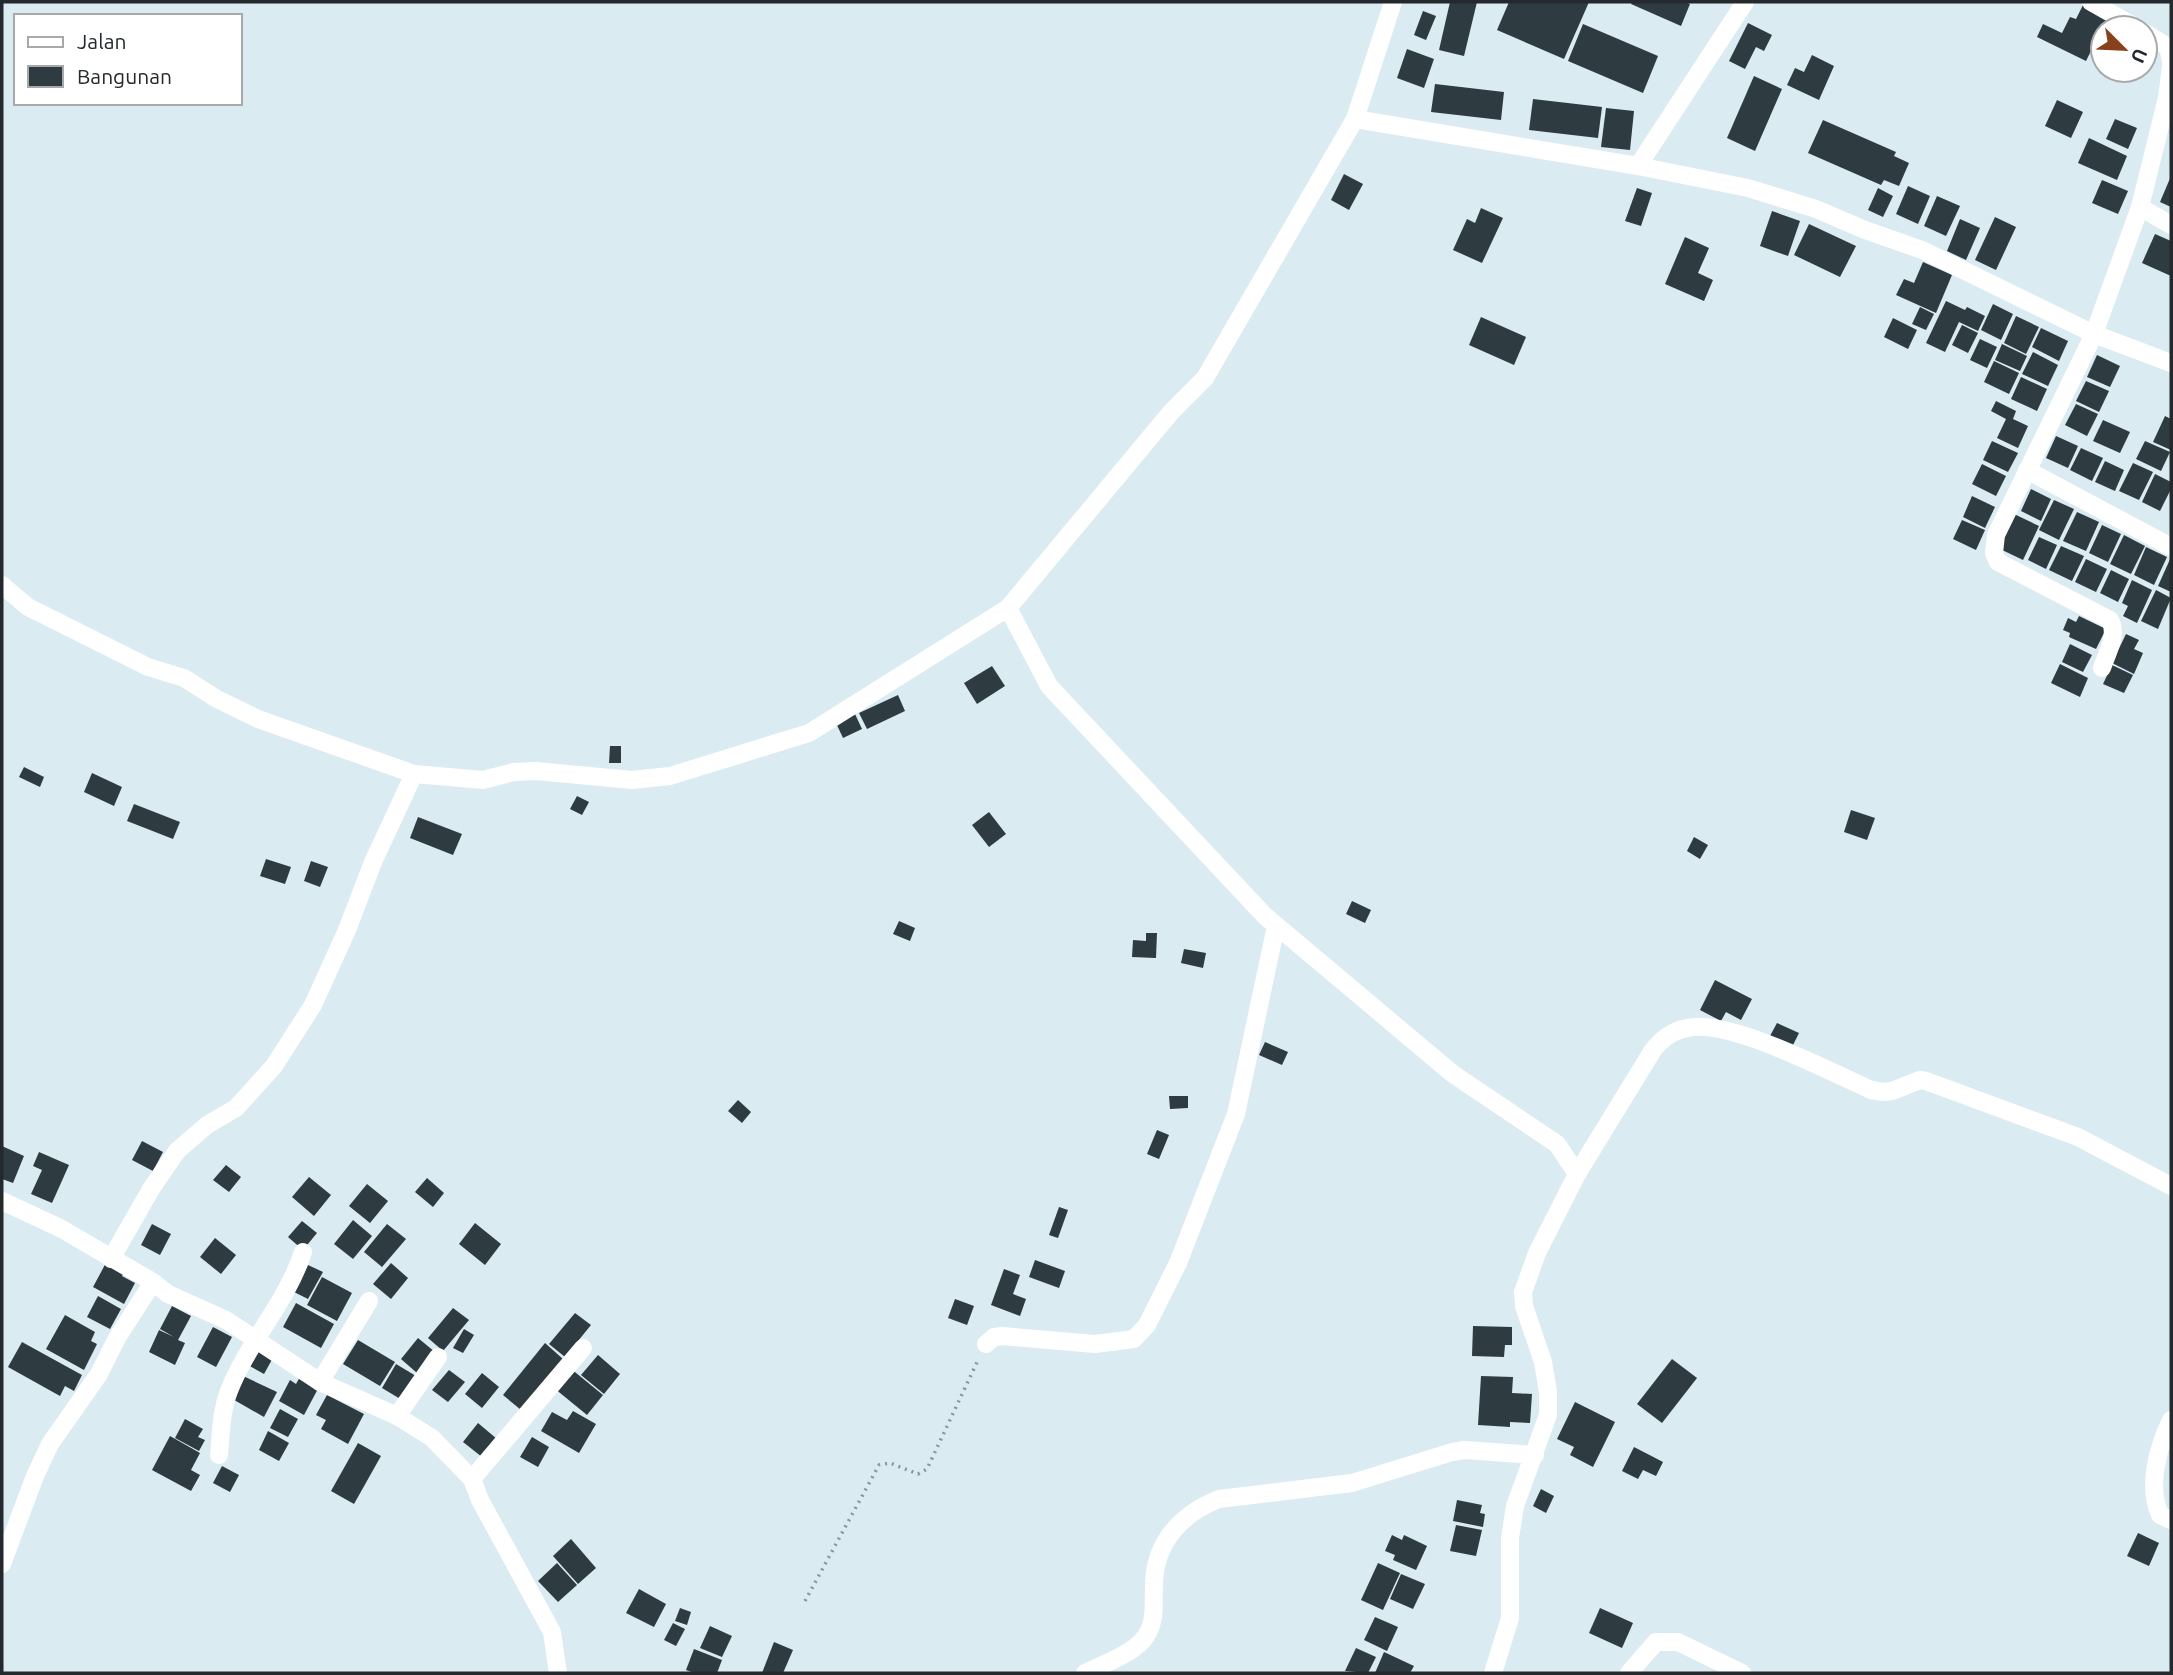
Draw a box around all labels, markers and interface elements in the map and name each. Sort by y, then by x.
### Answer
legend [14,14,242,105]
north arrow [2089,14,2159,84]
text: Jalan [77,29,126,53]
text: U [2127,45,2152,66]
text: Bangunan [77,64,172,88]

